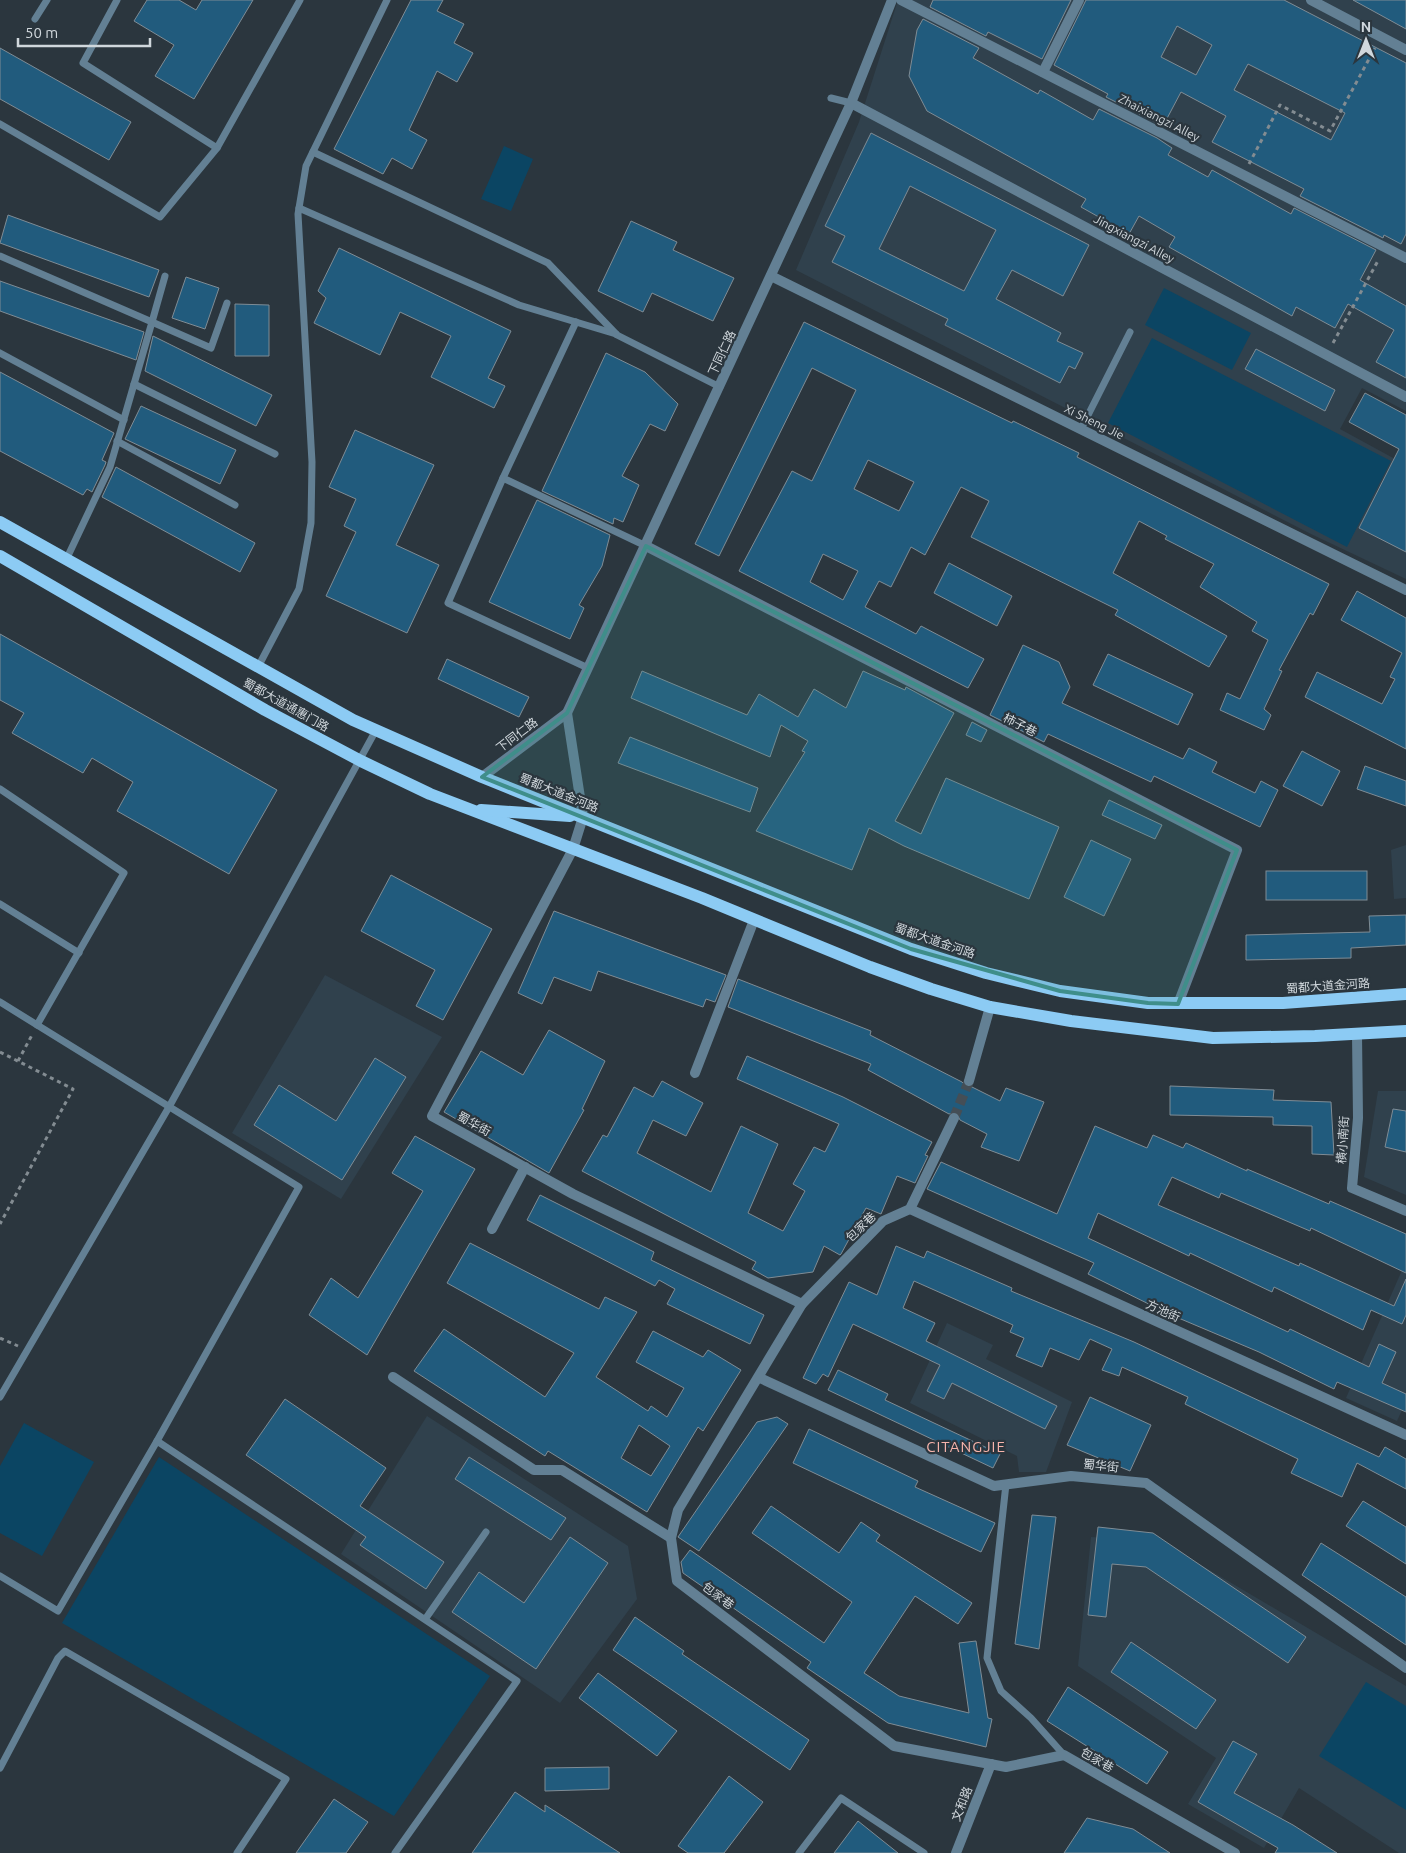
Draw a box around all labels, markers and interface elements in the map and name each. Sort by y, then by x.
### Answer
scale bar [18,15,150,47]
north arrow [1341,15,1391,65]
text: N [1361,19,1371,35]
text: 50 m [25,24,58,41]
street label: Zhaixiangzi Alley [1116,91,1202,144]
street label: Jingxiangzi Alley [1092,212,1177,265]
street label: 下同仁路 [706,328,738,377]
street label: Xi Sheng Jie [1062,402,1126,442]
street label: 蜀都大道通惠门路 [241,676,331,734]
street label: 柿子巷 [1001,711,1039,739]
street label: 下同仁路 [494,715,540,754]
street label: 蜀都大道金河路 [518,771,601,814]
street label: 蜀都大道金河路 [893,921,977,960]
street label: 蜀都大道金河路 [1286,976,1370,995]
street label: 蜀华街 [455,1109,493,1138]
street label: 横小南街 [1334,1116,1351,1164]
street label: 包家巷 [843,1209,878,1244]
street label: 方池街 [1144,1297,1182,1324]
district label: CITANGJIE [926,1438,1006,1455]
street label: 蜀华街 [1082,1457,1120,1474]
street label: 包家巷 [700,1580,737,1612]
street label: 包家巷 [1078,1745,1116,1774]
street label: 文和路 [949,1785,974,1823]

